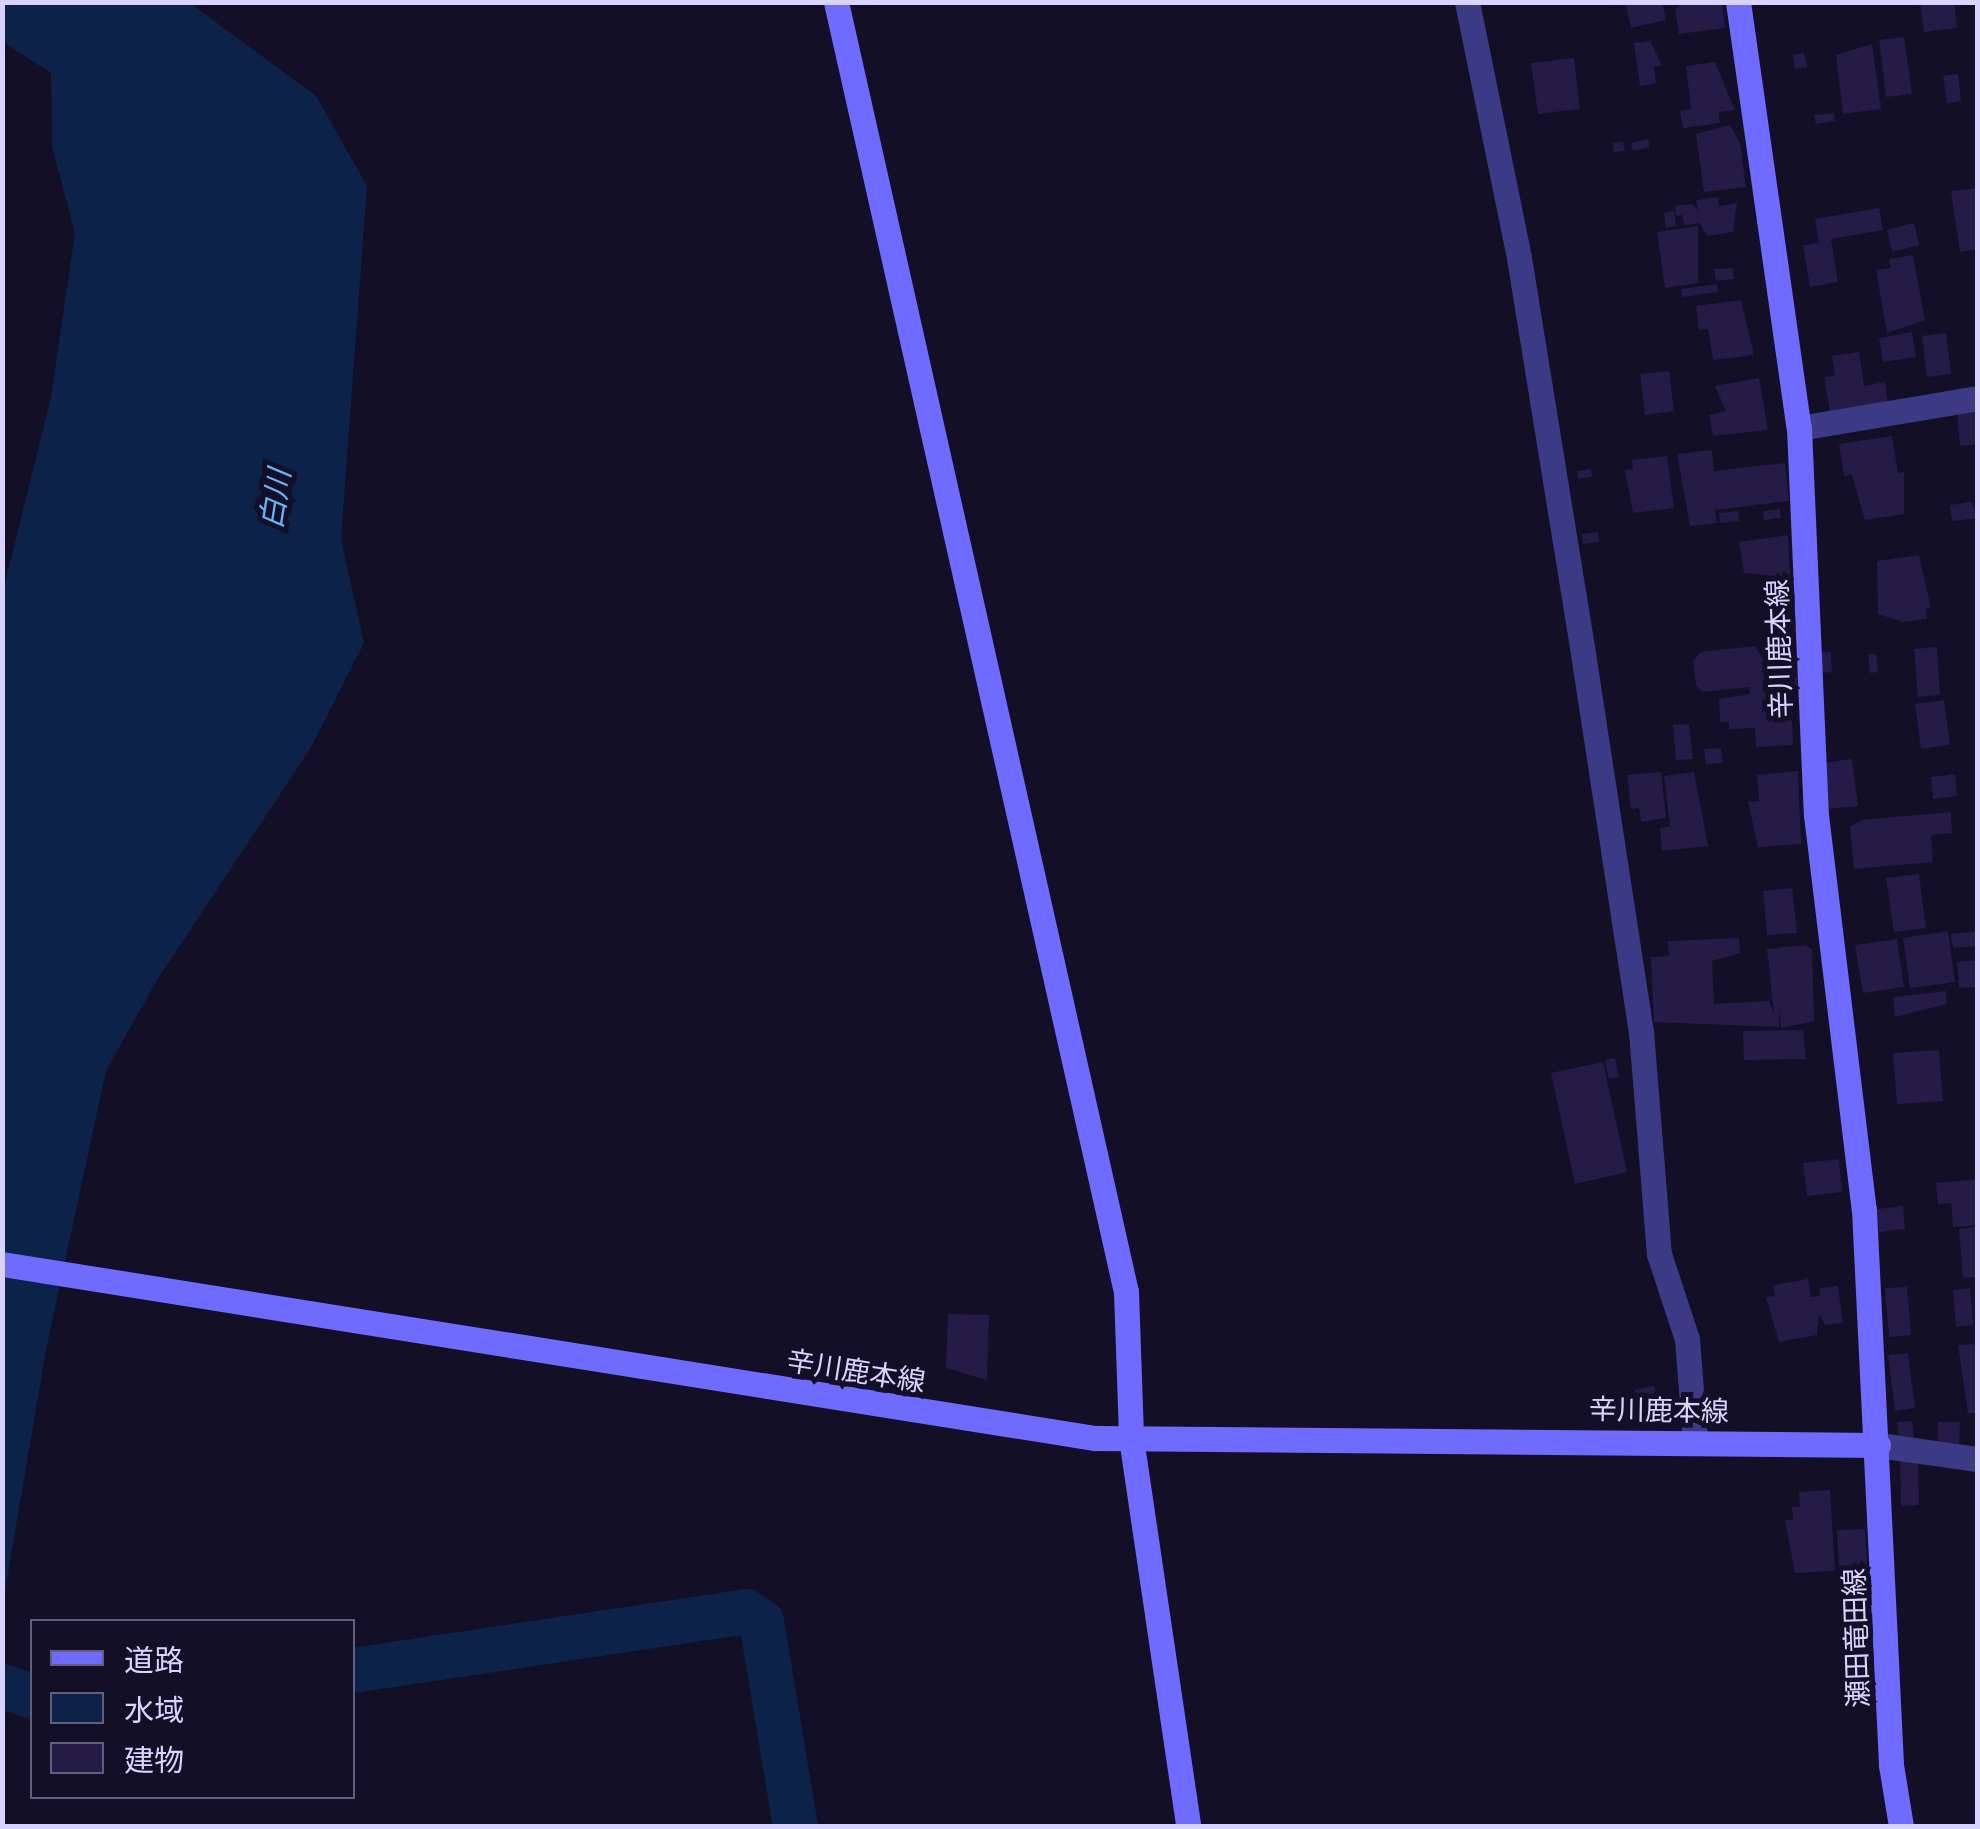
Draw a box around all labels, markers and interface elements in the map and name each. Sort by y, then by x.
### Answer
water label: 白川 [253,467,297,531]
street label: 辛川鹿本線 [1760,578,1798,720]
street label: 辛川鹿本線 [784,1343,928,1399]
street label: 辛川鹿本線 [1589,1392,1729,1428]
street label: 瀬田竜田線 [1837,1567,1875,1709]
legend [30,1619,355,1799]
text: 道路 [124,1640,184,1679]
text: 水域 [124,1690,184,1729]
text: 建物 [124,1740,184,1779]

